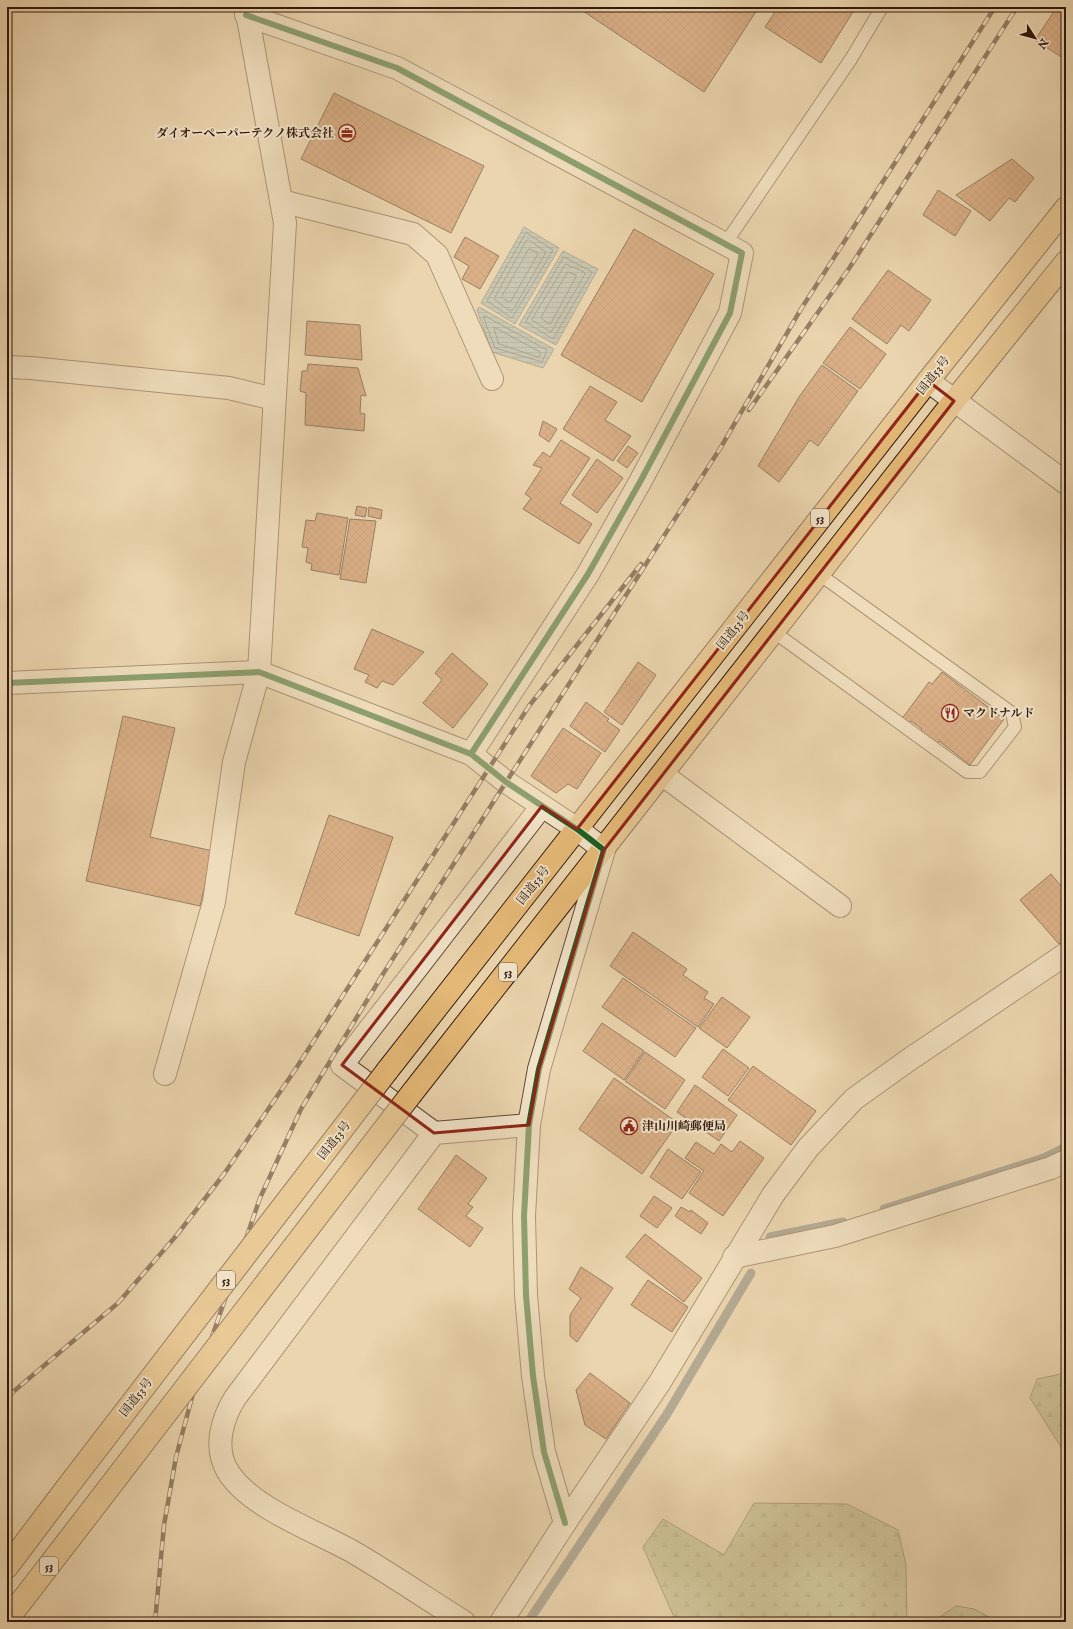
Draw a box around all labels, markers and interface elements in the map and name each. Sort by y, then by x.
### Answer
north arrow [1015,18,1055,58]
text: N [1034,35,1051,52]
office icon: ダイオーペーパーテクノ株式会社 [337,123,357,143]
place label: ダイオーペーパーテクノ株式会社 [156,126,334,141]
street label: 国道53号 [914,353,953,398]
road number: 53 [811,509,829,527]
street label: 国道53号 [714,608,753,653]
restaurant icon: マクドナルド [940,703,960,723]
place label: マクドナルド [963,706,1034,721]
street label: 国道53号 [514,863,553,908]
road number: 53 [499,963,517,981]
public building icon: 津山川崎郵便局 [619,1116,639,1136]
street label: 国道53号 [315,1118,354,1163]
place label: 津山川崎郵便局 [642,1119,726,1134]
road number: 53 [217,1271,235,1289]
street label: 国道53号 [117,1375,156,1420]
road number: 53 [40,1557,58,1575]

